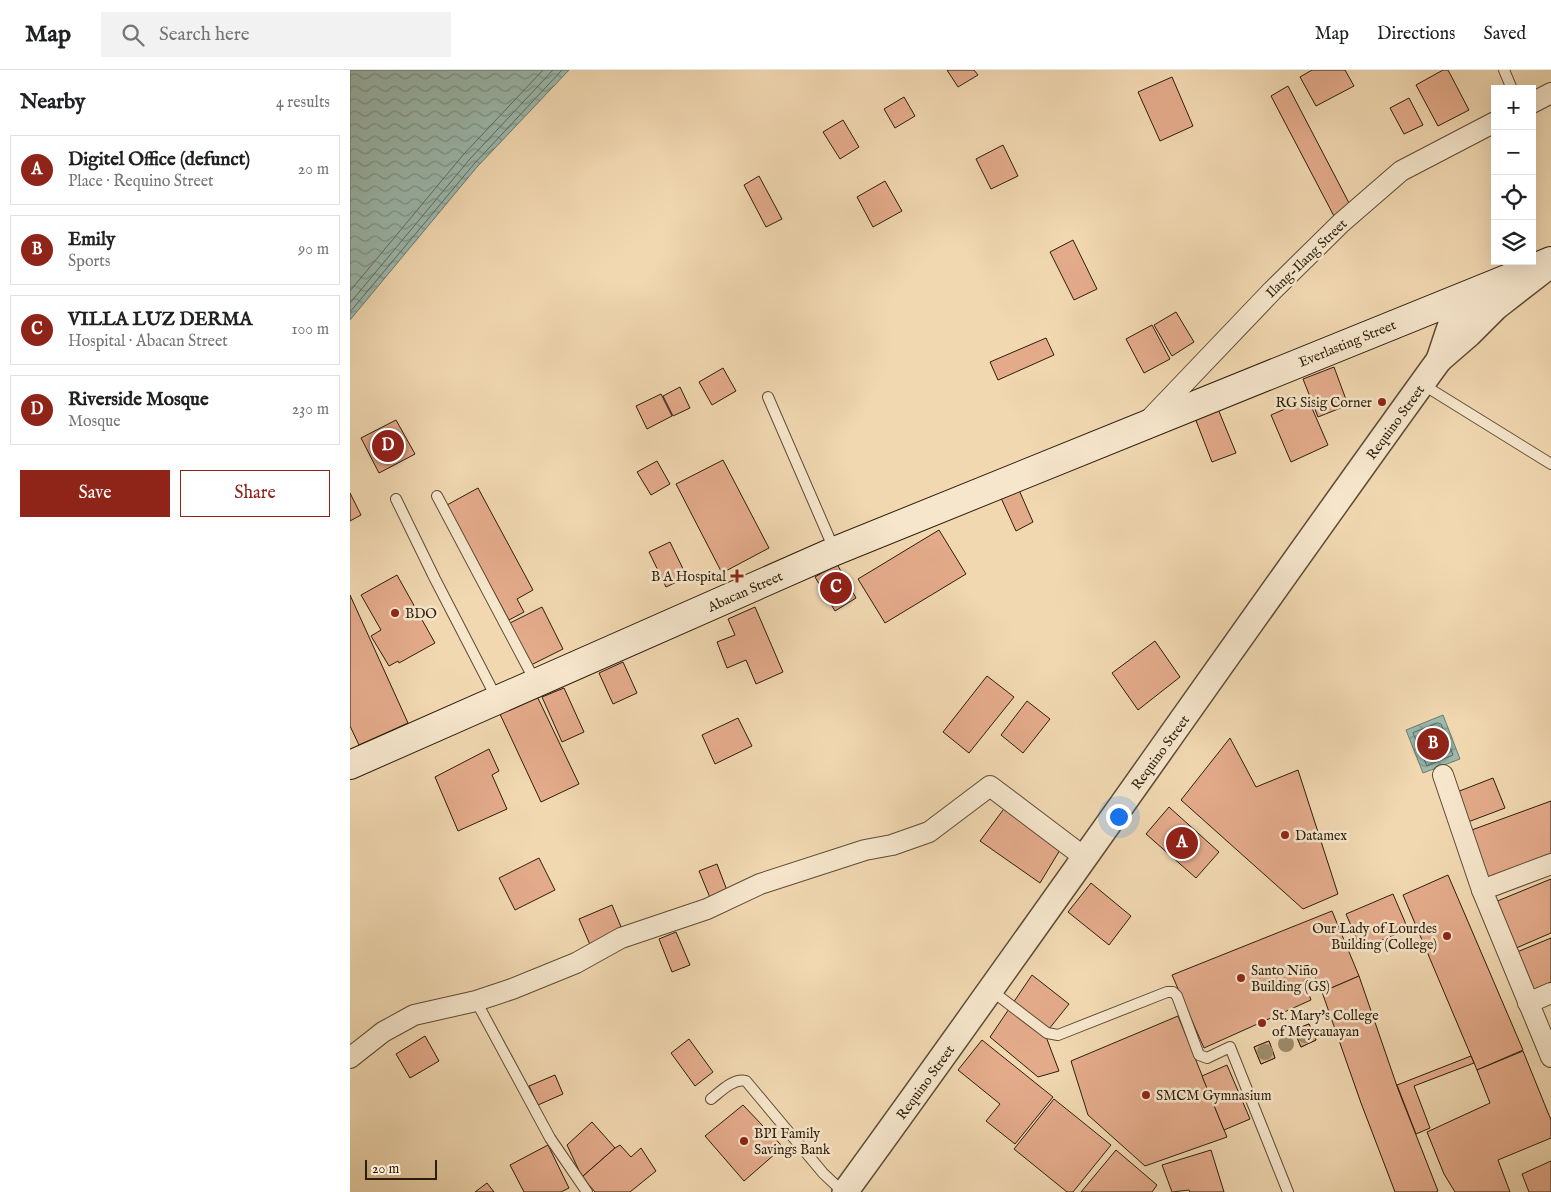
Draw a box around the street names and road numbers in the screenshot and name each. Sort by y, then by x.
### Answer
street label: Ilang-Ilang Street [1262,215,1351,302]
street label: Everlasting Street [1296,316,1399,372]
street label: Requino Street [1363,382,1429,463]
street label: Abacan Street [704,567,786,617]
street label: Requino Street [1128,712,1194,793]
street label: Requino Street [893,1042,959,1123]

